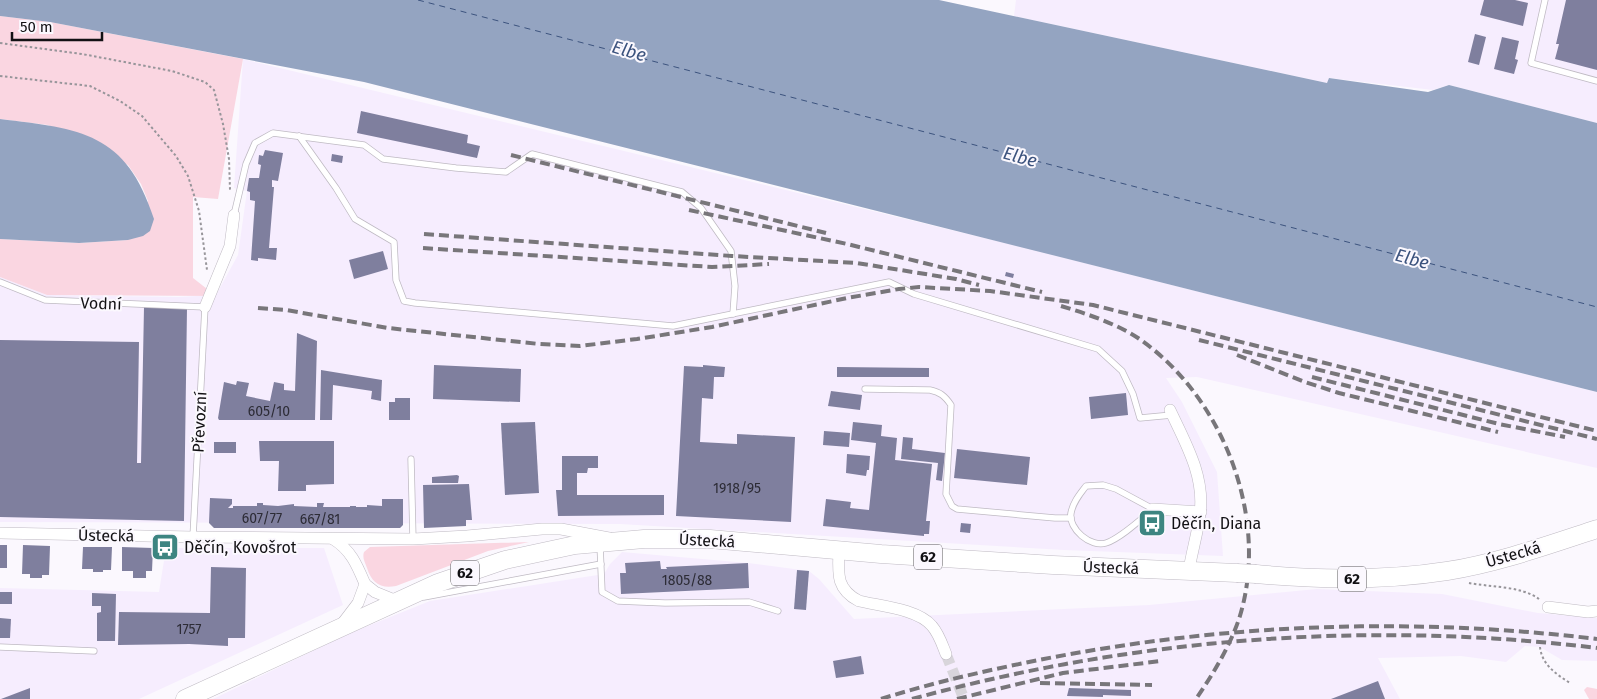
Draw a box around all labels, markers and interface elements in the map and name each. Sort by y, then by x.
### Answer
scale bar [12,10,102,42]
text: 50 m [20,18,53,36]
water label: Elbe [609,36,649,66]
water label: Elbe [1001,142,1039,172]
water label: Elbe [1393,244,1431,274]
street label: Vodní [80,293,122,314]
street label: Převozní [188,390,211,453]
house number: 605/10 [248,403,290,420]
house number: 1918/95 [713,480,761,497]
bus stop icon: Děčín, Diana [1137,508,1167,538]
house number: 607/77 [242,510,282,527]
house number: 667/81 [300,511,340,528]
place label: Děčín, Diana [1171,514,1261,533]
street label: Ústecká [78,525,134,545]
street label: Ústecká [678,529,736,551]
bus stop icon: Děčín, Kovošrot [150,532,180,562]
street label: Ústecká [1483,537,1543,571]
place label: Děčín, Kovošrot [184,538,297,557]
road number: 62 [914,544,942,570]
street label: Ústecká [1082,556,1140,578]
road number: 62 [451,560,479,586]
road number: 62 [1338,566,1366,592]
house number: 1805/88 [662,572,713,589]
house number: 1757 [177,621,201,638]

